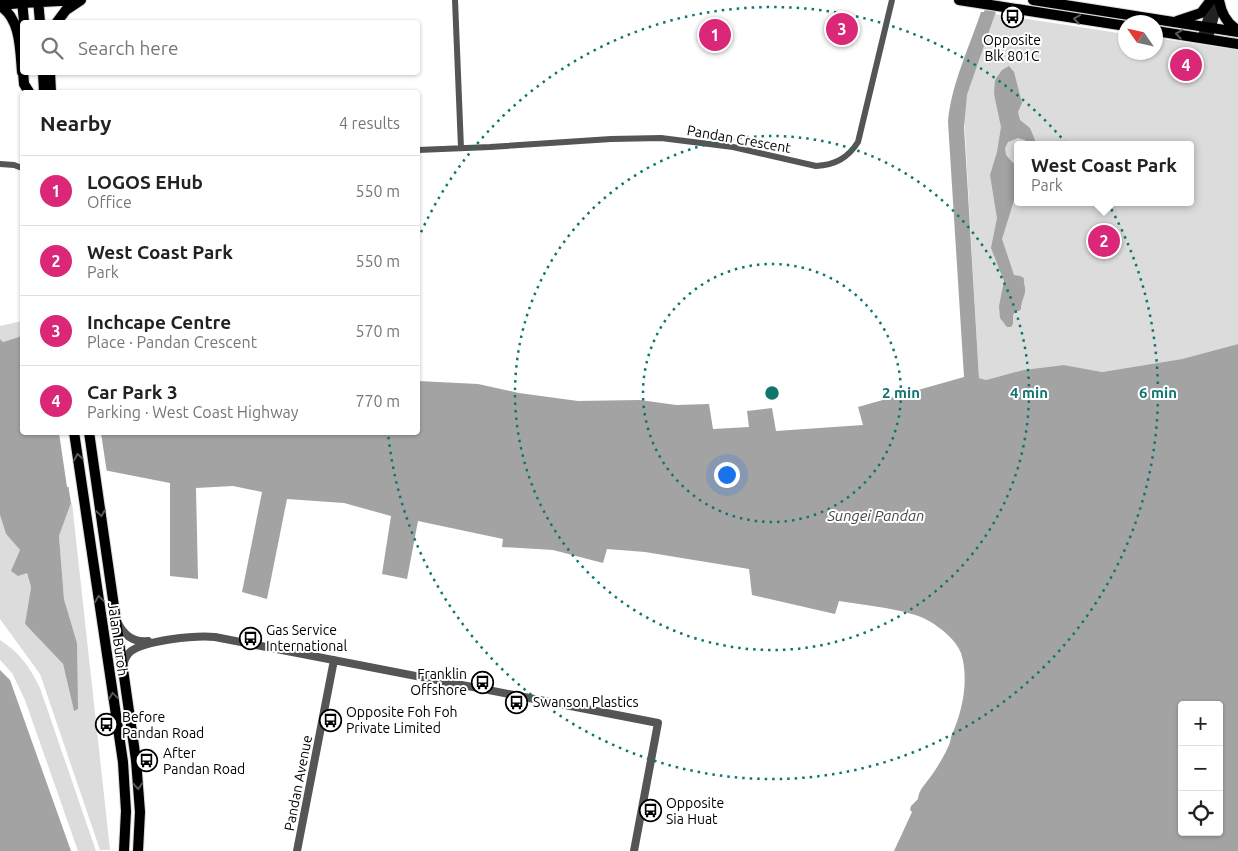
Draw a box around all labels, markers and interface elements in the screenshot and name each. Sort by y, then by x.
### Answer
bus stop icon: Opposite Blk 801C [1000,5,1024,29]
pin: 3 [826,10,858,48]
one-way arrow [1073,14,1082,24]
north arrow [1118,15,1163,60]
pin: 1 [699,16,731,54]
search box [20,20,420,75]
one-way arrow [1174,29,1182,40]
place label: Opposite Blk 801C [983,32,1041,64]
icon: search [38,34,66,62]
text: Search here [78,37,178,59]
pin: 4 [1170,46,1202,84]
text: Nearby [40,111,111,135]
text: 4 results [339,114,400,132]
street label: Pandan Crescent [686,122,793,156]
popup [1014,141,1194,206]
text: West Coast Park [1031,154,1177,176]
text: LOGOS EHub [87,171,203,193]
text: Park [1031,176,1063,194]
text: 1 [51,182,61,200]
text: 550 m [355,182,400,200]
text: Office [87,193,132,211]
pin: 2 [1088,222,1120,260]
text: West Coast Park [87,241,233,263]
text: 2 [51,252,61,270]
text: 550 m [355,252,400,270]
text: Park [87,263,119,281]
text: Inchcape Centre [87,311,231,333]
text: 3 [51,322,61,340]
text: 570 m [355,322,400,340]
text: Place · Pandan Crescent [87,333,257,351]
text: Car Park 3 [87,381,178,403]
centre of rings [763,384,781,402]
text: 2 min [882,384,920,401]
text: 4 min [1010,384,1048,401]
text: 6 min [1139,384,1177,401]
text: 4 [51,392,61,410]
text: 770 m [355,392,400,410]
text: Parking · West Coast Highway [87,403,299,421]
one-way arrow [73,453,83,462]
your location [714,462,740,488]
water label: Sungei Pandan [827,507,925,524]
one-way arrow [95,510,106,518]
one-way arrow [94,595,104,603]
street label: Jalan Buroh [105,601,131,677]
place label: Gas Service International [266,622,348,654]
bus stop icon: Gas Service International [238,626,262,650]
place label: Franklin Offshore [410,666,467,698]
bus stop icon: Franklin Offshore [471,670,495,694]
bus stop icon: Swanson Plastics [505,690,529,714]
one-way arrow [108,692,119,700]
place label: Swanson Plastics [533,694,639,710]
map controls [1178,701,1223,836]
button: + [1178,701,1223,746]
place label: Opposite Foh Foh Private Limited [346,704,458,736]
bus stop icon: Opposite Foh Foh Private Limited [318,708,342,732]
place label: Before Pandan Road [122,709,204,741]
bus stop icon: Before Pandan Road [94,713,118,737]
street label: Pandan Avenue [281,734,315,832]
place label: After Pandan Road [163,745,245,777]
button: − [1178,746,1223,791]
bus stop icon: After Pandan Road [135,749,159,773]
one-way arrow [132,782,143,790]
button: locate [1178,791,1223,836]
place label: Opposite Sia Huat [666,795,724,827]
bus stop icon: Opposite Sia Huat [638,799,662,823]

